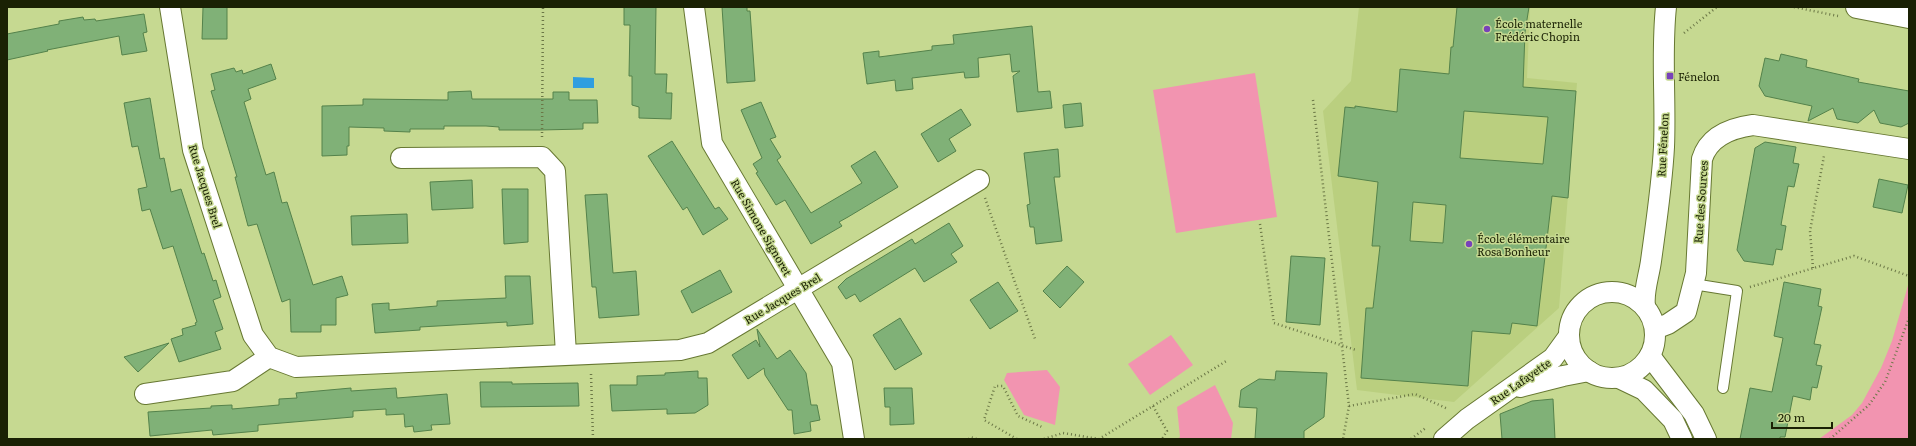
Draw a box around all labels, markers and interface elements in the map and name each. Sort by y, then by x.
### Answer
place label: École maternelle Frédéric Chopin [1495,15,1583,44]
marker: École maternelle Frédéric Chopin [1482,24,1492,34]
place label: Fénelon [1678,68,1720,84]
marker: Fénelon [1665,71,1675,81]
street label: Rue Fénelon [1652,113,1672,177]
street label: Rue Jacques Brel [186,142,226,230]
street label: Rue des Sources [1689,160,1711,244]
street label: Rue Simone Signoret [728,176,797,279]
place label: École élémentaire Rosa Bonheur [1477,230,1570,259]
marker: École élémentaire Rosa Bonheur [1464,239,1474,249]
street label: Rue Jacques Brel [741,269,824,327]
street label: Rue Lafayette [1486,354,1554,408]
scale bar [1772,404,1832,430]
text: 20 m [1778,408,1805,426]

